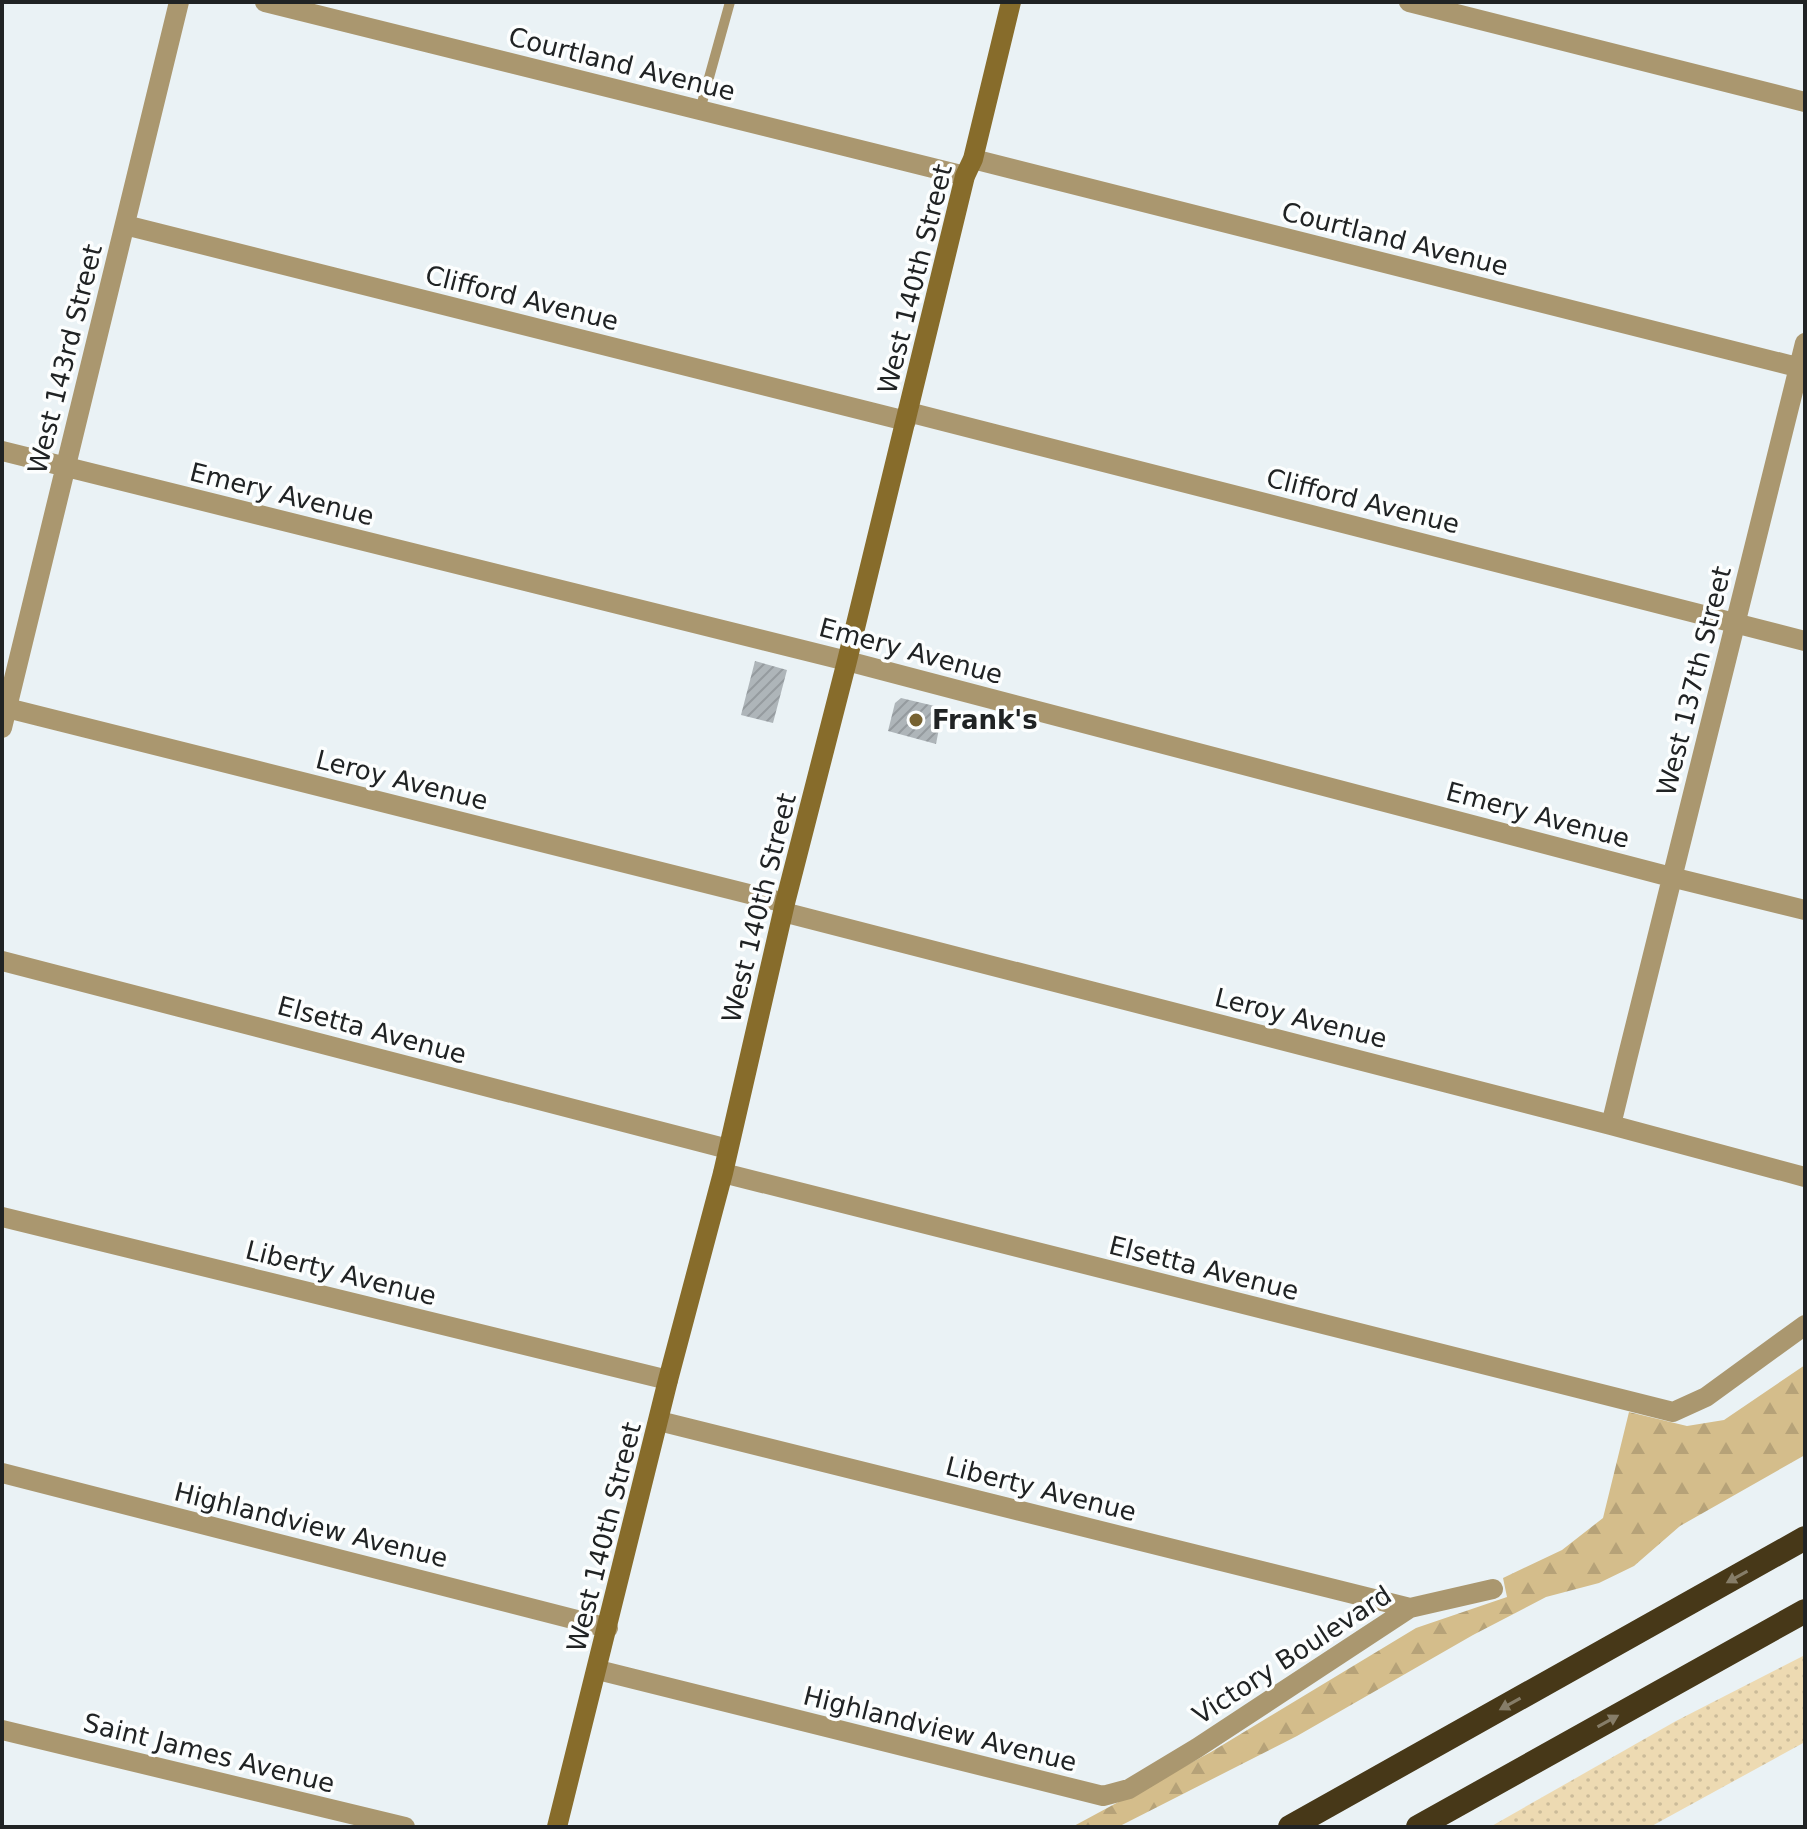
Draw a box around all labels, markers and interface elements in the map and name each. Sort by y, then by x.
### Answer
street label: Courtland Avenue [506,21,738,107]
street label: West 140th Street [872,161,958,397]
street label: Courtland Avenue [1279,196,1511,282]
street label: West 143rd Street [22,241,108,477]
street label: Clifford Avenue [422,259,622,337]
street label: Emery Avenue [187,457,377,531]
street label: Clifford Avenue [1263,462,1463,540]
street label: West 137th Street [1651,563,1737,799]
street label: Emery Avenue [816,612,1006,690]
place label: Frank's [932,705,1038,735]
marker: Frank's [907,711,925,729]
street label: Leroy Avenue [313,744,491,816]
street label: Emery Avenue [1443,776,1633,854]
street label: West 140th Street [716,790,802,1026]
street label: Leroy Avenue [1212,982,1390,1054]
street label: Elsetta Avenue [274,990,470,1070]
street label: Elsetta Avenue [1106,1230,1302,1306]
street label: Liberty Avenue [243,1235,439,1311]
street label: West 140th Street [561,1419,647,1655]
street label: Liberty Avenue [943,1451,1139,1527]
street label: Highlandview Avenue [171,1476,451,1574]
one-way arrow [1726,1569,1748,1583]
street label: Victory Boulevard [1187,1580,1397,1730]
street label: Highlandview Avenue [800,1680,1080,1778]
one-way arrow [1499,1697,1521,1711]
street label: Saint James Avenue [80,1707,338,1799]
one-way arrow [1597,1714,1619,1728]

